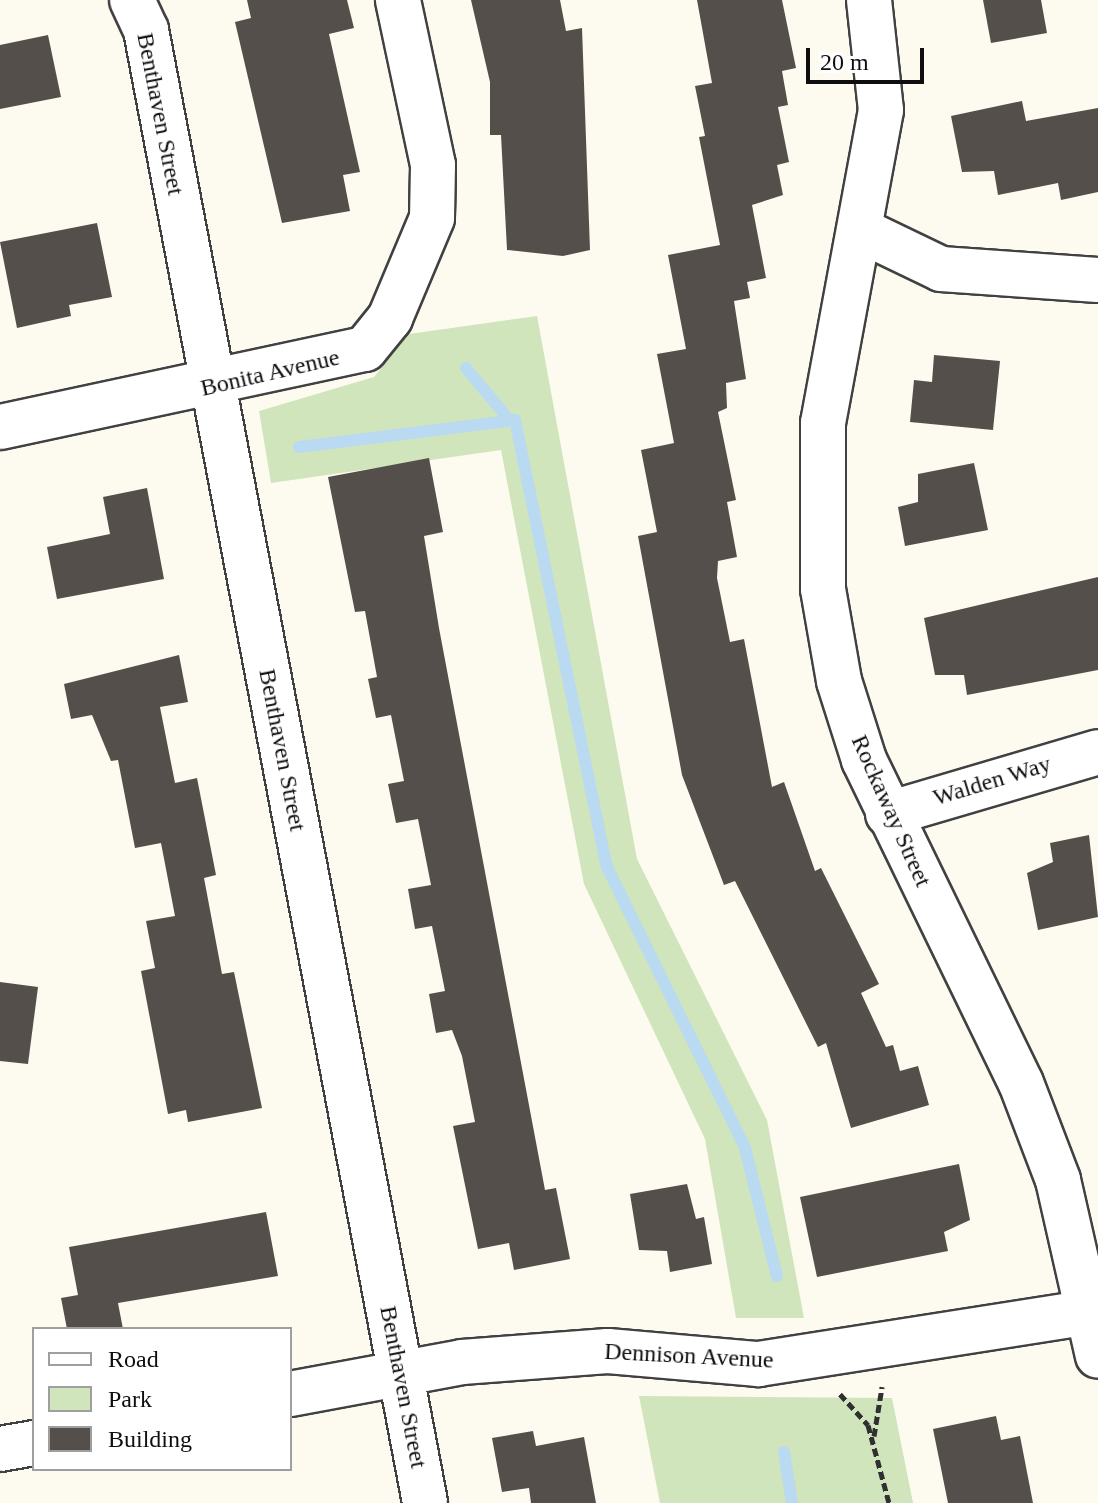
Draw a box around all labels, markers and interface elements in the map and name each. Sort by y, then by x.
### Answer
street label: Benthaven Street [130,30,190,198]
scale bar [810,32,928,82]
text: 20 m [820,49,869,75]
street label: Bonita Avenue [197,343,343,403]
street label: Benthaven Street [252,666,312,834]
street label: Rockaway Street [845,731,937,891]
street label: Walden Way [929,749,1055,813]
street label: Benthaven Street [373,1303,433,1471]
legend [32,1327,292,1471]
street label: Dennison Avenue [603,1337,775,1375]
text: Road [108,1346,159,1372]
text: Park [108,1386,152,1412]
text: Building [108,1426,192,1452]

